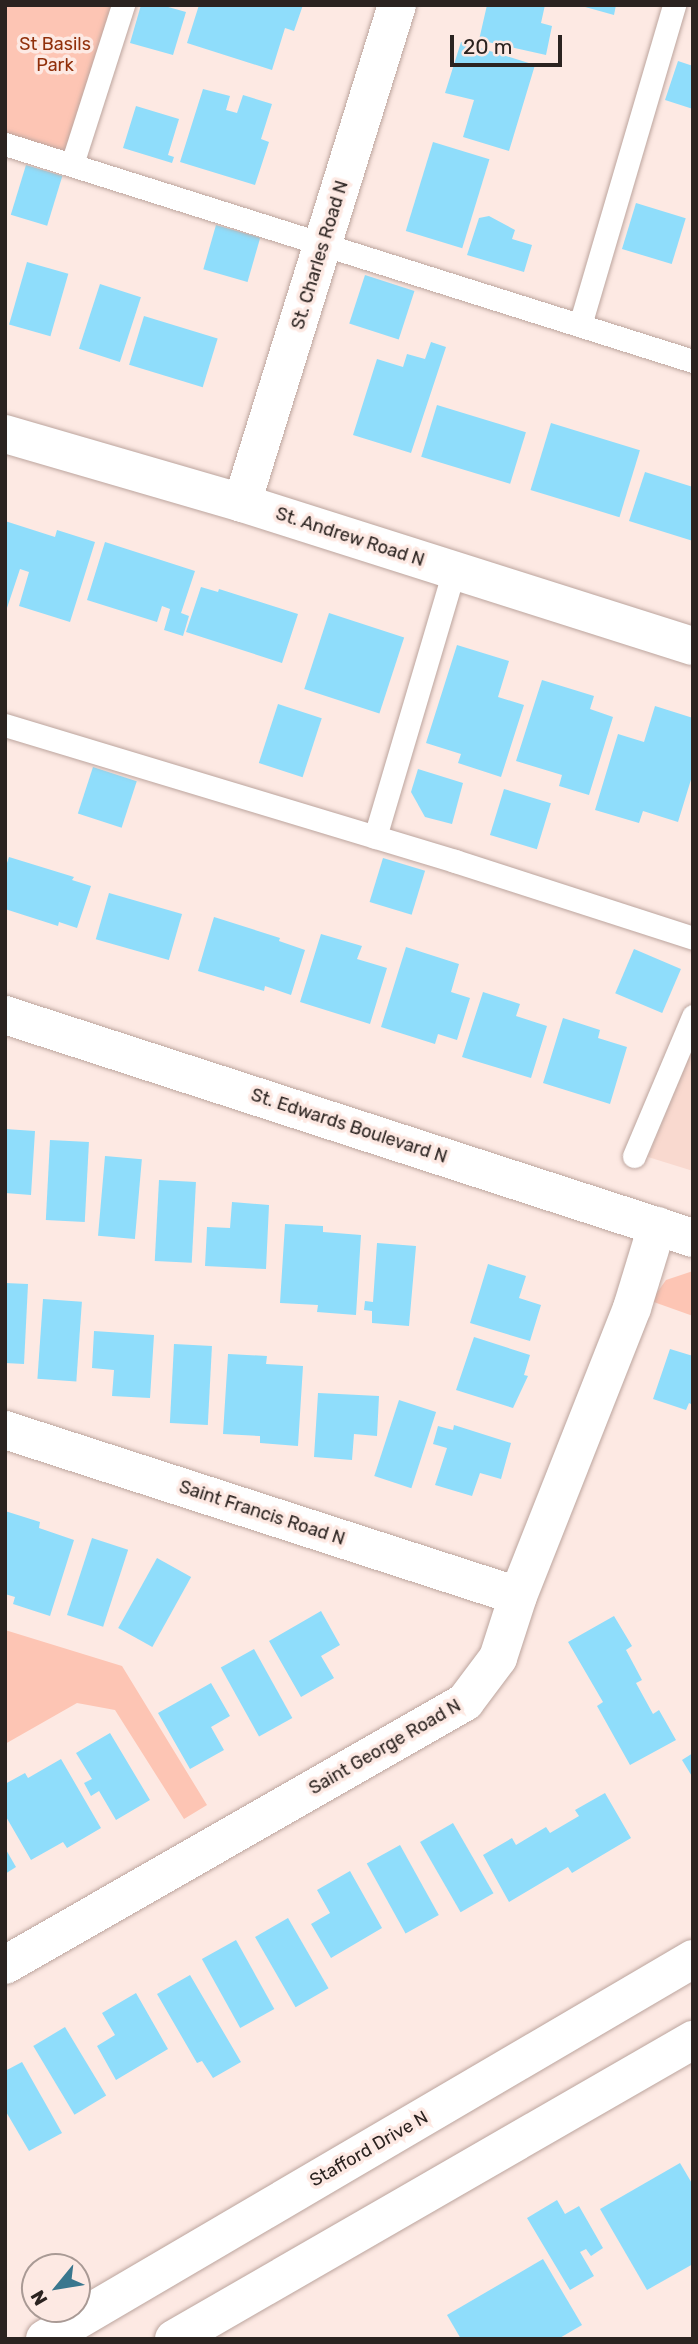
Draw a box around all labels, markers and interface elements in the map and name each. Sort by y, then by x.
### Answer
scale bar [453,21,565,65]
park label: St Basils Park [19,34,91,76]
text: 20 m [463,34,512,59]
street label: St. Charles Road N [287,178,353,332]
street label: St. Andrew Road N [273,503,427,571]
street label: St. Edwards Boulevard N [248,1084,450,1168]
street label: Saint Francis Road N [176,1476,348,1550]
street label: Saint George Road N [305,1695,465,1799]
street label: Stafford Drive N [306,2106,432,2192]
north arrow [21,2253,91,2323]
text: N [26,2286,52,2309]

